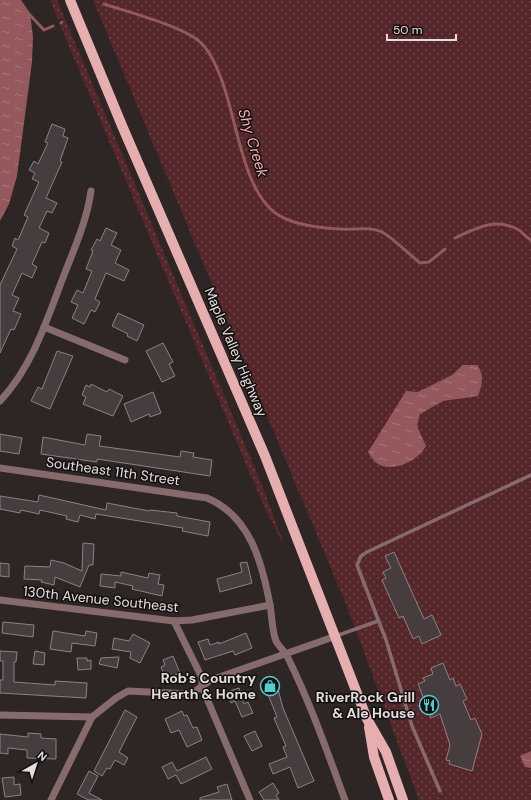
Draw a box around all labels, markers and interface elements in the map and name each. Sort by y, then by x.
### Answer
scale bar [387,16,456,42]
text: 50 m [393,22,422,38]
water label: Shy Creek [233,106,273,180]
street label: Maple Valley Highway [201,285,272,420]
street label: Southeast 11th Street [45,453,181,489]
street label: 130th Avenue Southeast [22,582,180,616]
place label: Rob's Country Hearth & Home [151,669,257,703]
shop icon: Rob's Country Hearth & Home [259,675,281,697]
place label: RiverRock Grill & Ale House [316,688,415,722]
restaurant icon: RiverRock Grill & Ale House [418,694,440,716]
north arrow [16,744,56,784]
text: N [35,748,50,764]

